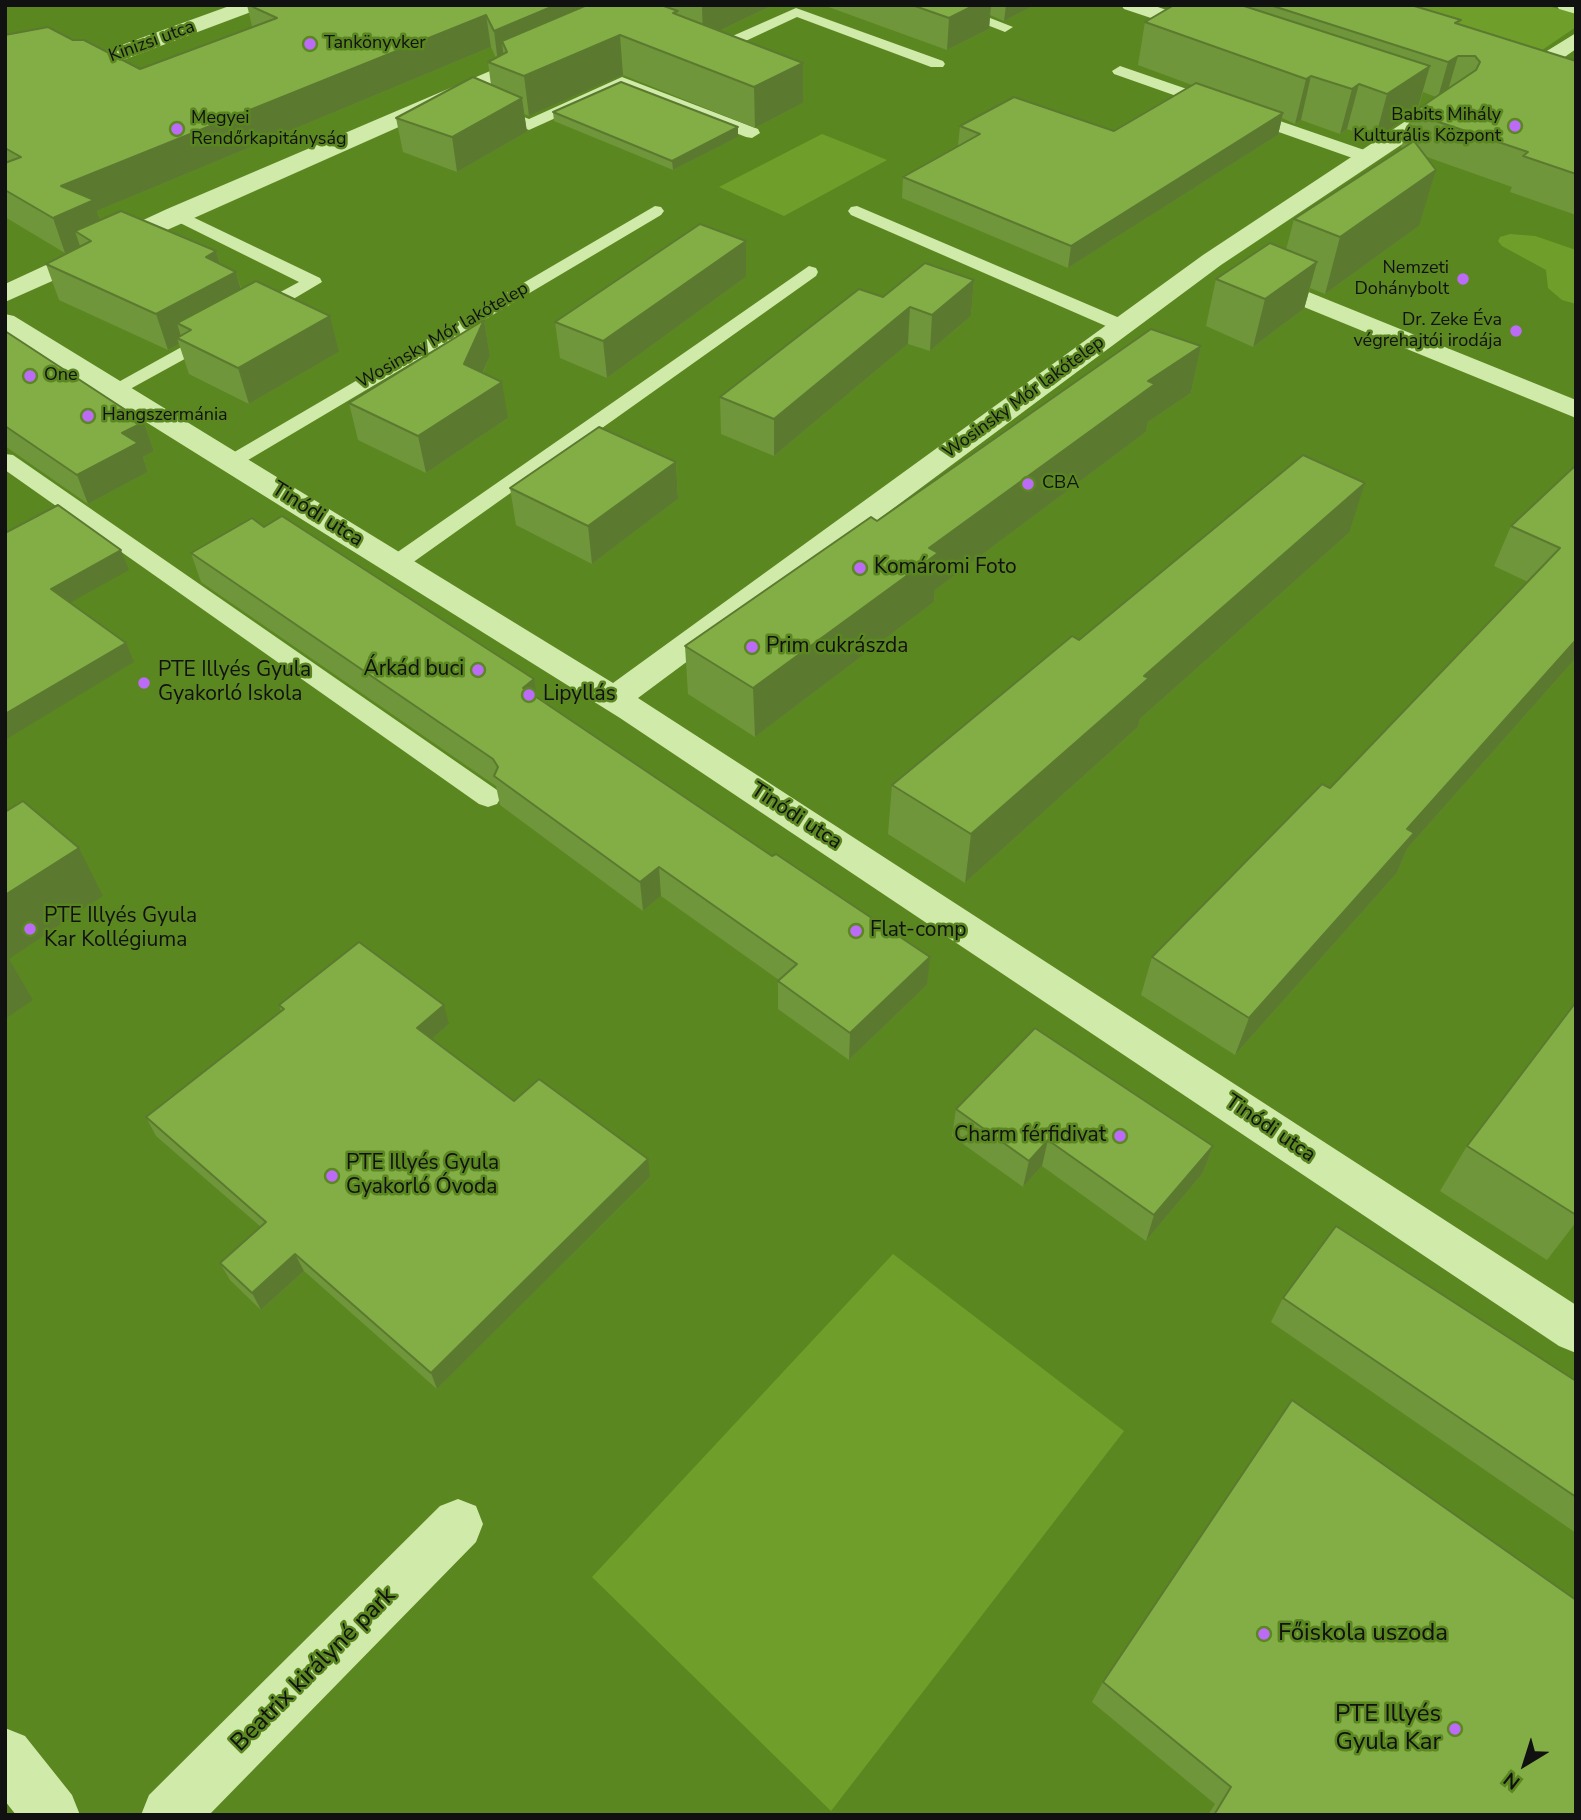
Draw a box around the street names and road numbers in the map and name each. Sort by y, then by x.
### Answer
street label: Kinizsi utca [106,17,198,67]
street label: Wosinsky Mór lakótelep [354,278,532,394]
street label: Wosinsky Mór lakótelep [939,332,1109,464]
street label: Tinódi utca [266,477,368,553]
street label: Tinódi utca [746,778,846,856]
street label: Tinódi utca [1220,1090,1320,1168]
street label: Beatrix királyné park [226,1582,402,1758]

